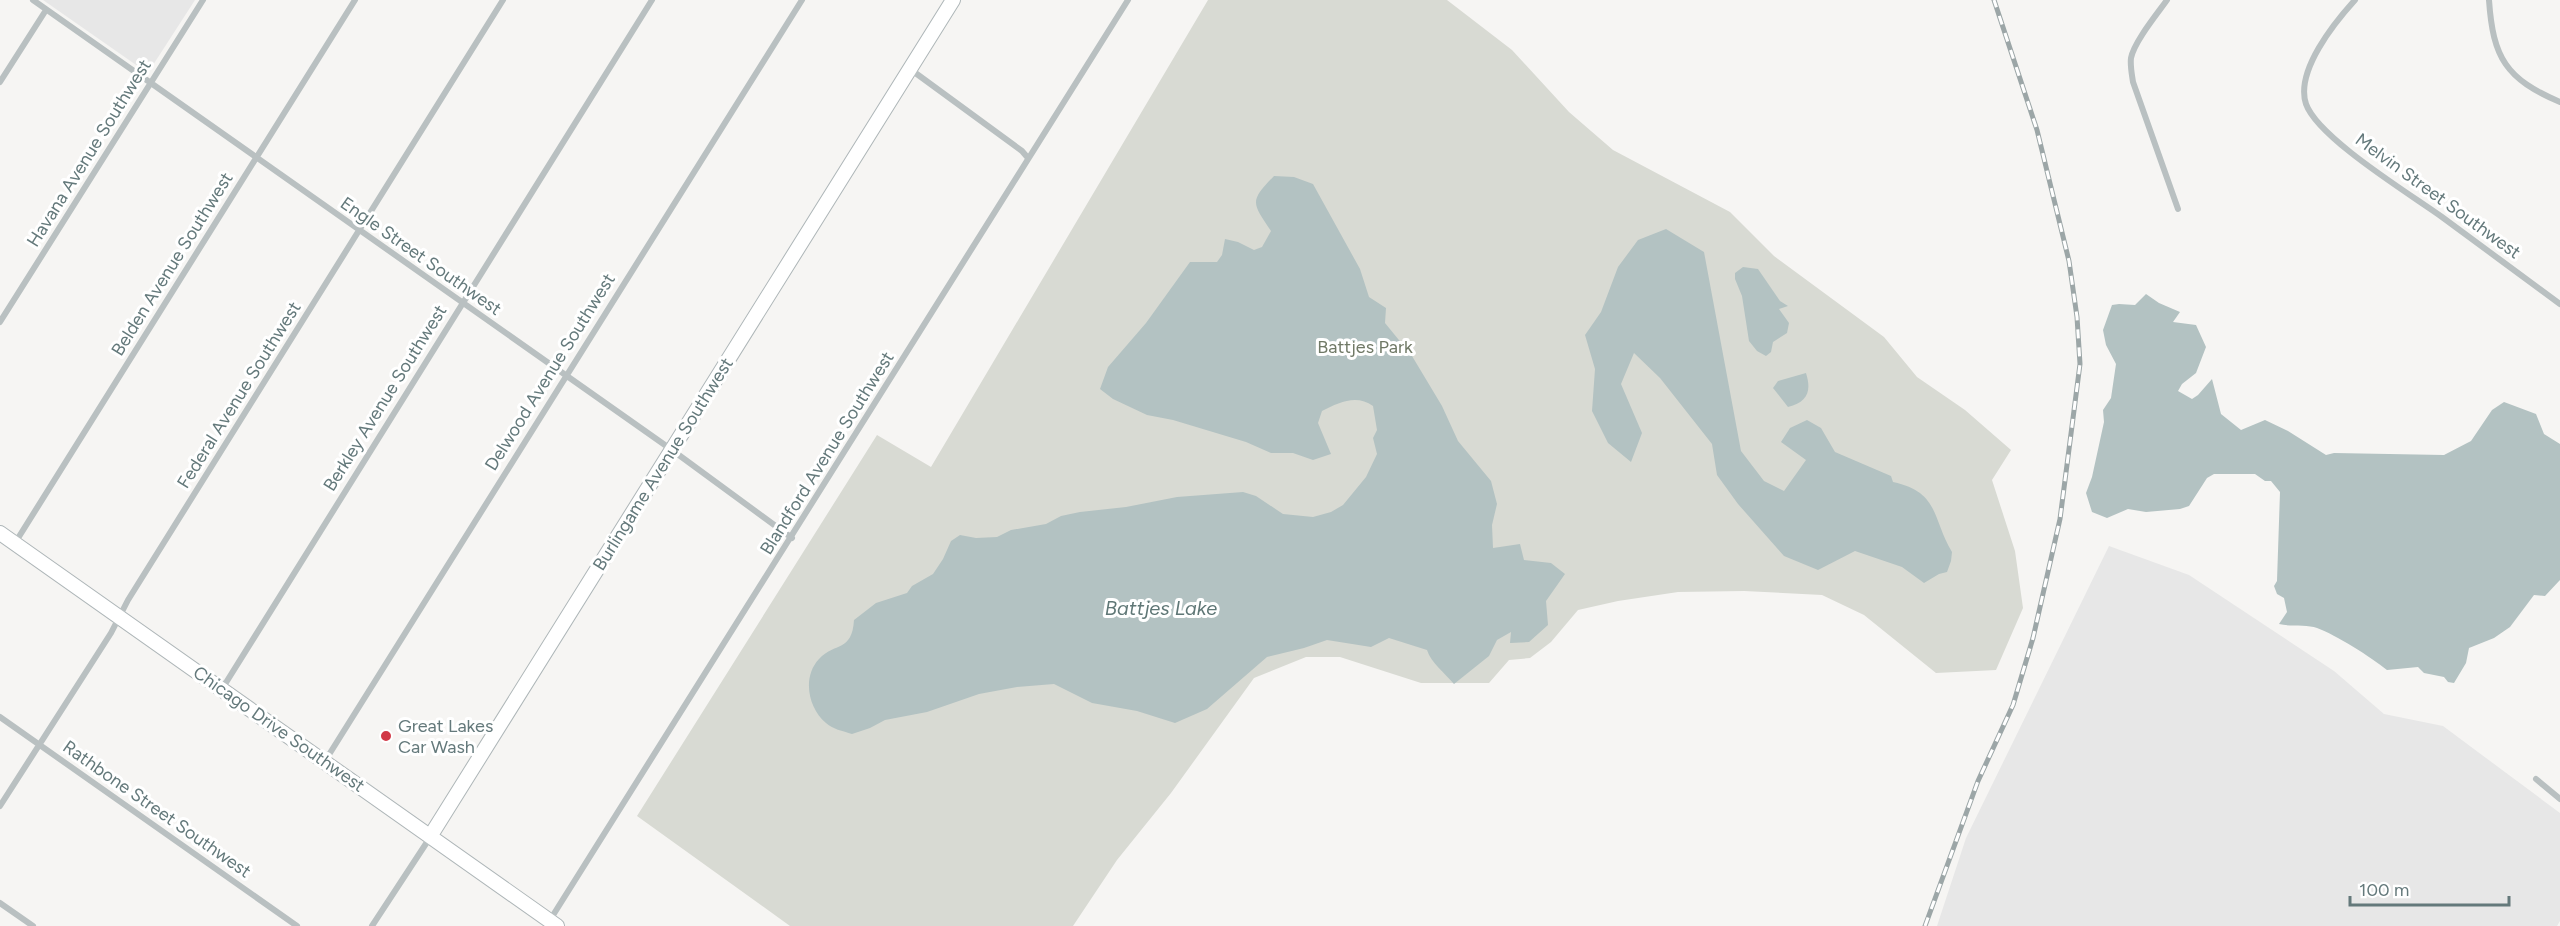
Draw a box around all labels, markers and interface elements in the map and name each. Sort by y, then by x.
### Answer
street label: Havana Avenue Southwest [22,55,156,251]
street label: Melvin Street Southwest [2351,129,2525,264]
street label: Belden Avenue Southwest [106,168,238,360]
street label: Engle Street Southwest [336,192,506,320]
street label: Delwood Avenue Southwest [480,269,620,475]
street label: Federal Avenue Southwest [172,297,306,492]
street label: Berkley Avenue Southwest [319,301,452,495]
park label: Battjes Park [1317,336,1413,358]
street label: Blandford Avenue Southwest [755,347,899,559]
street label: Burlingame Avenue Southwest [588,353,738,575]
water label: Battjes Lake [1105,596,1217,620]
street label: Chicago Drive Southwest [189,661,369,797]
place label: Great Lakes Car Wash [398,715,493,758]
marker: Great Lakes Car Wash [379,729,393,743]
street label: Rathbone Street Southwest [59,736,255,883]
scale bar [2350,869,2509,907]
text: 100 m [2359,879,2409,901]

